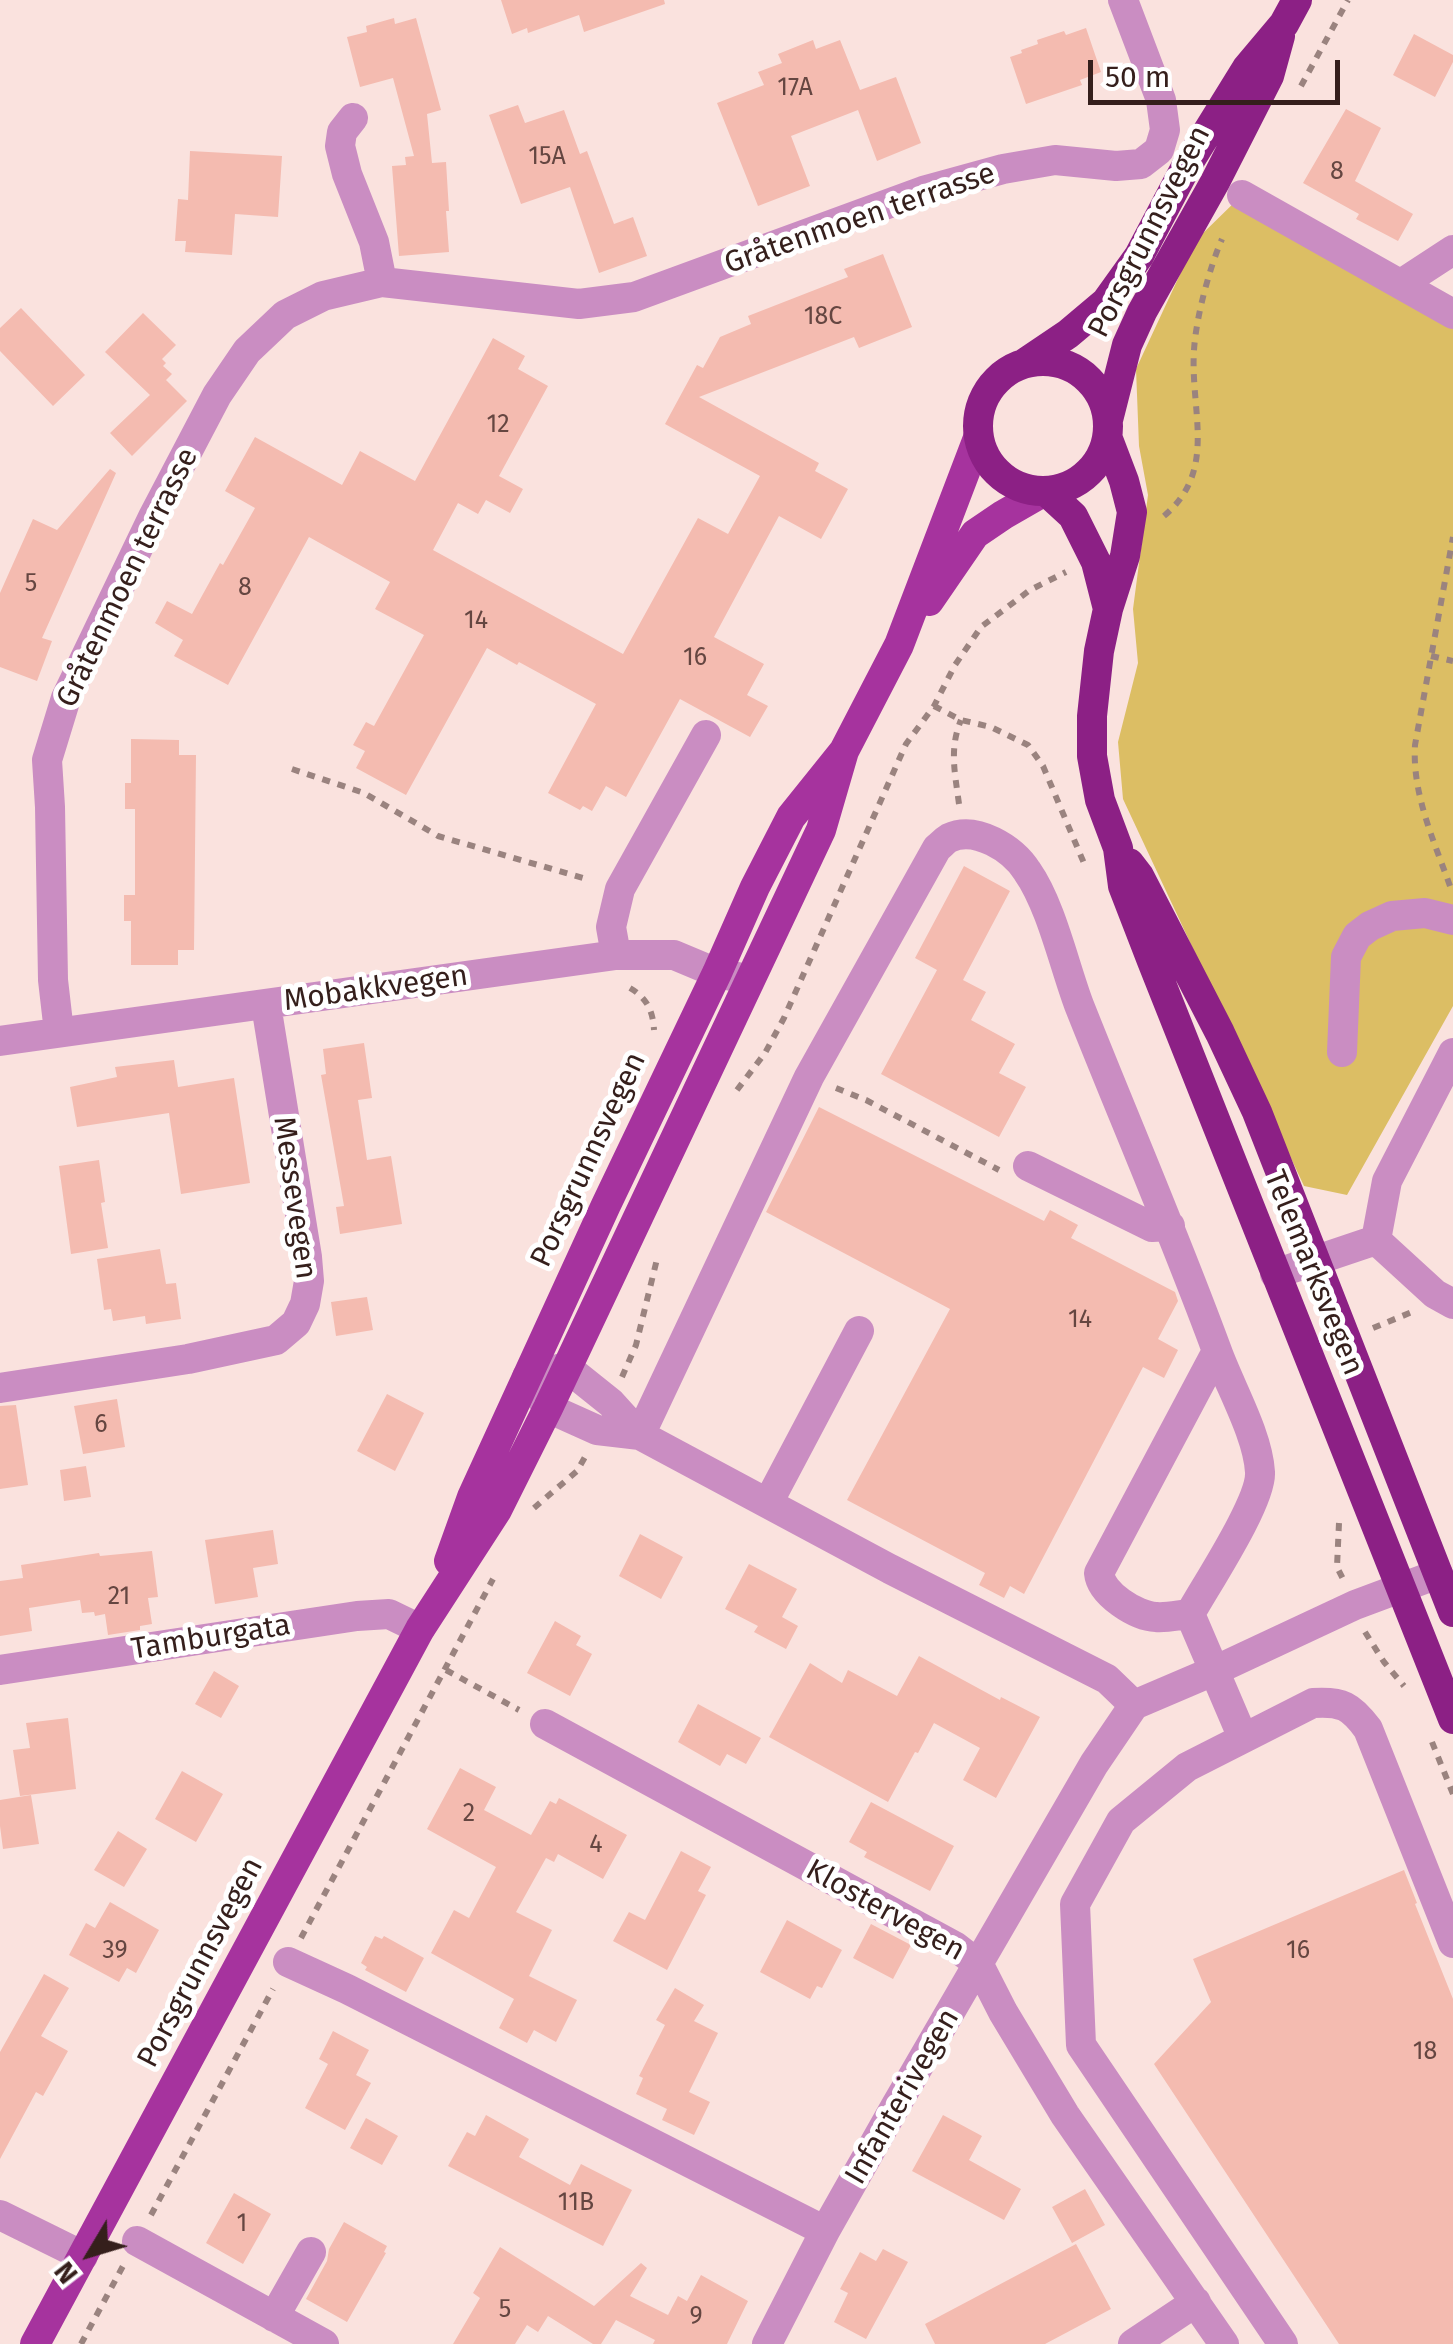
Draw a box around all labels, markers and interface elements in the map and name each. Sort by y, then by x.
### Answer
scale bar [1093,40,1346,102]
text: 50 m [1105,59,1170,95]
house number: 17A [777,73,813,103]
street label: Porsgrunnsvegen [1081,120,1219,344]
house number: 15A [528,142,566,172]
street label: Gråtenmoen terrasse [720,156,1000,282]
house number: 8 [1330,157,1344,187]
house number: 18C [804,302,842,332]
house number: 12 [486,410,510,440]
street label: Gråtenmoen terrasse [50,442,206,714]
house number: 5 [25,569,37,599]
house number: 8 [238,573,252,603]
house number: 14 [464,606,488,636]
house number: 16 [683,643,707,673]
street label: Mobakkvegen [282,958,470,1020]
street label: Porsgrunnsvegen [524,1047,654,1273]
street label: Messevegen [265,1114,323,1282]
street label: Telemarksvegen [1256,1165,1370,1381]
house number: 14 [1068,1305,1092,1335]
house number: 6 [94,1410,108,1440]
house number: 21 [108,1582,130,1612]
street label: Tamburgata [129,1608,293,1668]
house number: 2 [463,1799,475,1829]
house number: 4 [589,1830,603,1860]
street label: Porsgrunnsvegen [131,1852,271,2074]
street label: Klostervegen [799,1853,971,1969]
house number: 39 [102,1936,128,1966]
house number: 16 [1286,1936,1310,1966]
street label: Infanterivegen [838,2003,968,2191]
house number: 18 [1413,2037,1437,2067]
house number: 11B [558,2188,594,2218]
north arrow [40,2204,140,2304]
house number: 1 [237,2209,247,2239]
text: N [47,2255,85,2290]
house number: 5 [499,2295,511,2325]
house number: 9 [689,2302,703,2332]

